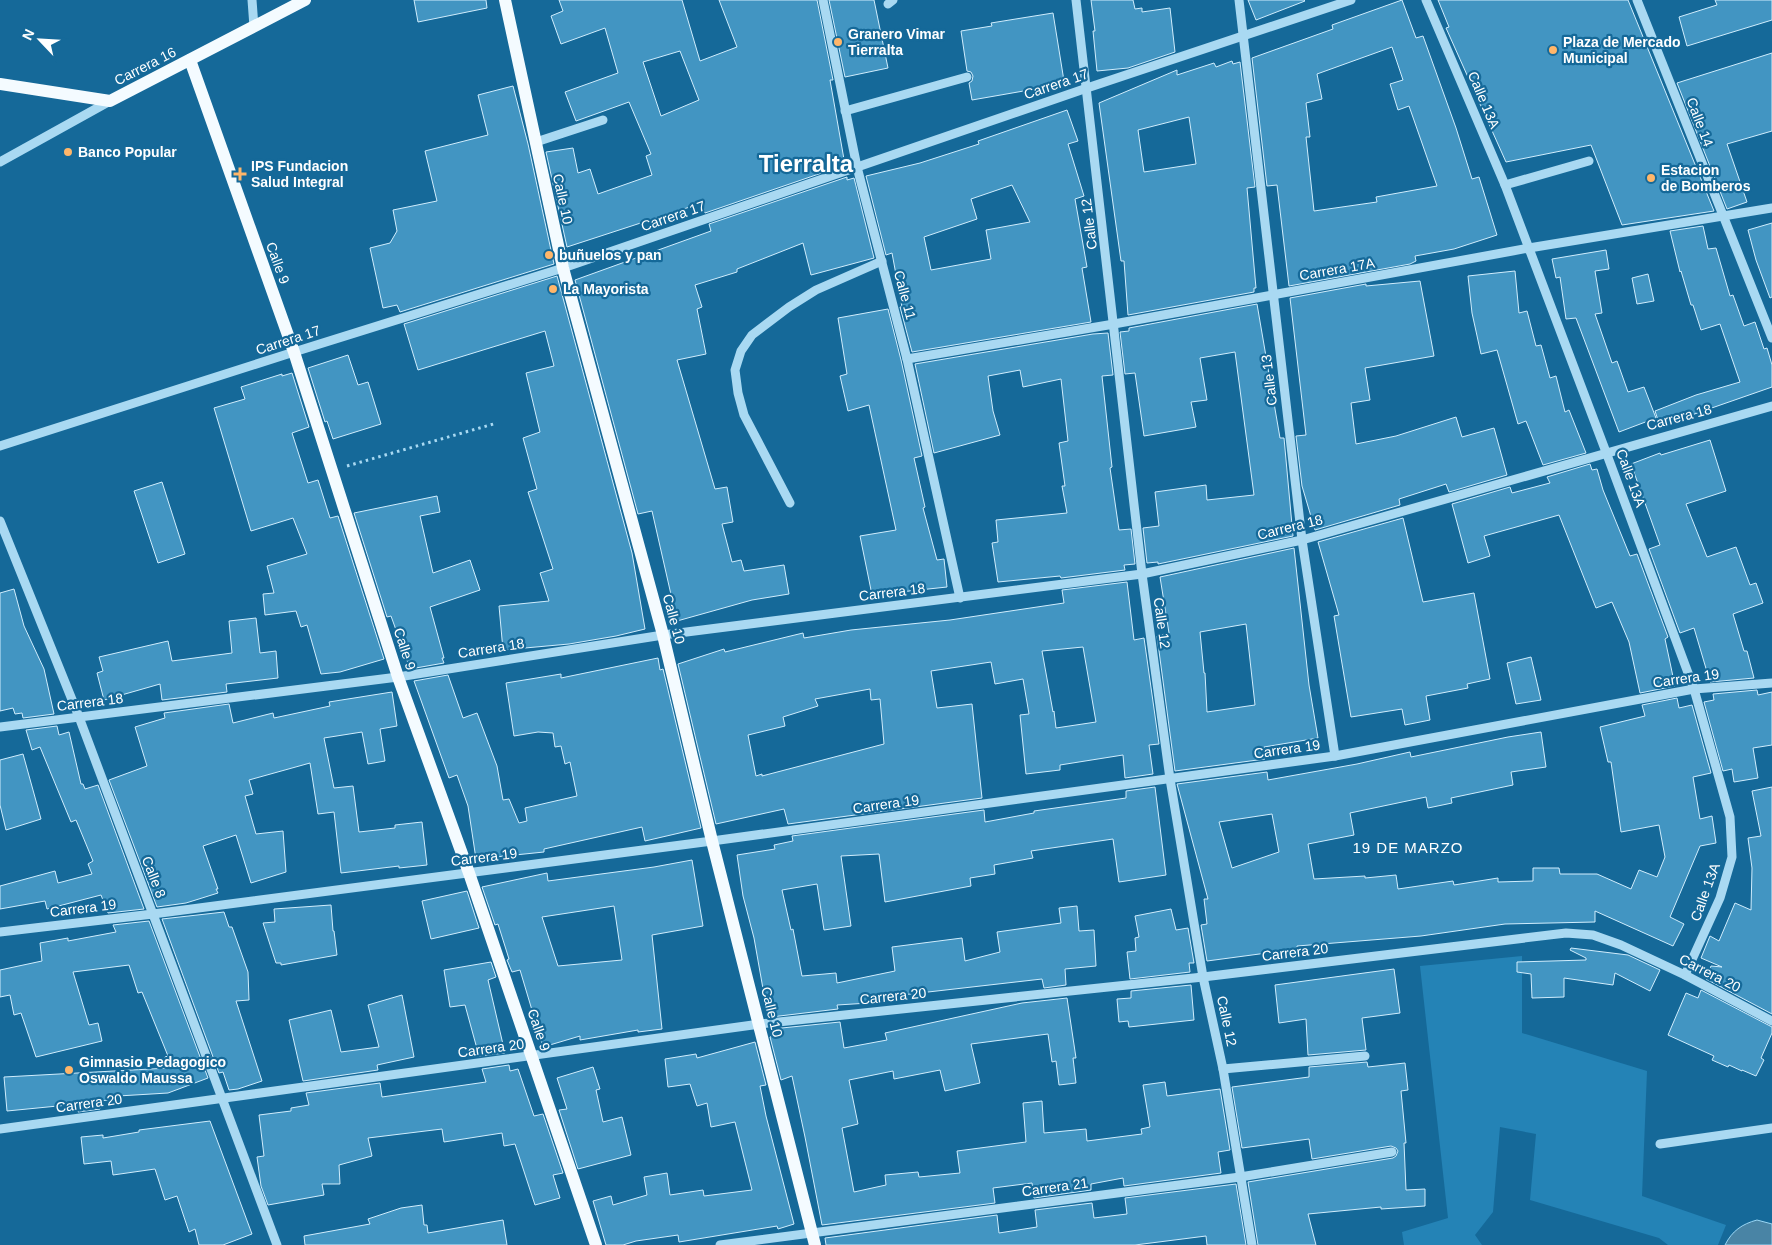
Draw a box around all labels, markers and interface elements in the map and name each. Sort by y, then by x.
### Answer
north arrow [15,15,65,65]
place label: Granero Vimar Tierralta [848,26,946,58]
text: N [19,27,38,42]
place label: Plaza de Mercado Municipal [1563,34,1681,66]
marker: Granero Vimar Tierralta [832,36,844,48]
street label: Carrera 16 [112,44,179,88]
marker: Plaza de Mercado Municipal [1547,44,1559,56]
street label: Carrera 17 [1022,65,1090,102]
street label: Calle 13A [1465,69,1503,132]
street label: Calle 14 [1683,95,1717,149]
place label: Banco Popular [78,144,177,160]
marker: Banco Popular [62,146,74,158]
district label: Tierralta [759,150,854,177]
place label: IPS Fundacion Salud Integral [251,158,348,190]
place label: Estacion de Bomberos [1661,162,1751,194]
marker: IPS Fundacion Salud Integral [233,167,247,181]
street label: Calle 10 [550,172,576,226]
marker: Estacion de Bomberos [1645,172,1657,184]
street label: Carrera 17 [639,197,707,234]
street label: Calle 12 [1078,197,1100,250]
street label: Calle 9 [263,240,293,286]
place label: buñuelos y pan [559,247,662,263]
marker: buñuelos y pan [543,249,555,261]
street label: Carrera 17A [1298,254,1377,284]
street label: Calle 11 [891,269,919,322]
place label: La Mayorista [563,281,649,297]
marker: La Mayorista [547,283,559,295]
street label: Carrera 17 [254,322,322,358]
street label: Calle 13 [1258,353,1280,406]
street label: Carrera 18 [1645,401,1714,433]
street label: Calle 13A [1613,447,1649,510]
street label: Carrera 18 [1256,511,1325,543]
street label: Carrera 18 [858,580,926,604]
street label: Calle 10 [660,592,688,646]
street label: Calle 12 [1151,596,1174,650]
street label: Calle 9 [391,626,419,672]
street label: Carrera 18 [457,635,526,661]
street label: Carrera 19 [1652,665,1720,691]
street label: Carrera 18 [56,690,124,714]
street label: Carrera 19 [1253,736,1321,762]
street label: Carrera 19 [852,791,920,817]
district label: 19 DE MARZO [1352,839,1464,856]
street label: Carrera 19 [450,845,518,869]
street label: Calle 8 [139,854,169,900]
street label: Calle 13A [1687,860,1723,923]
street label: Carrera 19 [49,896,117,920]
street label: Carrera 20 [1261,940,1329,964]
street label: Carrera 20 [1677,951,1744,995]
street label: Calle 10 [758,985,786,1039]
street label: Carrera 20 [859,985,927,1007]
street label: Calle 12 [1214,994,1240,1048]
street label: Calle 9 [524,1007,554,1053]
street label: Carrera 20 [457,1035,525,1061]
place label: Gimnasio Pedagogico Oswaldo Maussa [79,1054,226,1086]
marker: Gimnasio Pedagogico Oswaldo Maussa [63,1064,75,1076]
street label: Carrera 20 [55,1090,123,1116]
street label: Carrera 21 [1021,1174,1089,1200]

